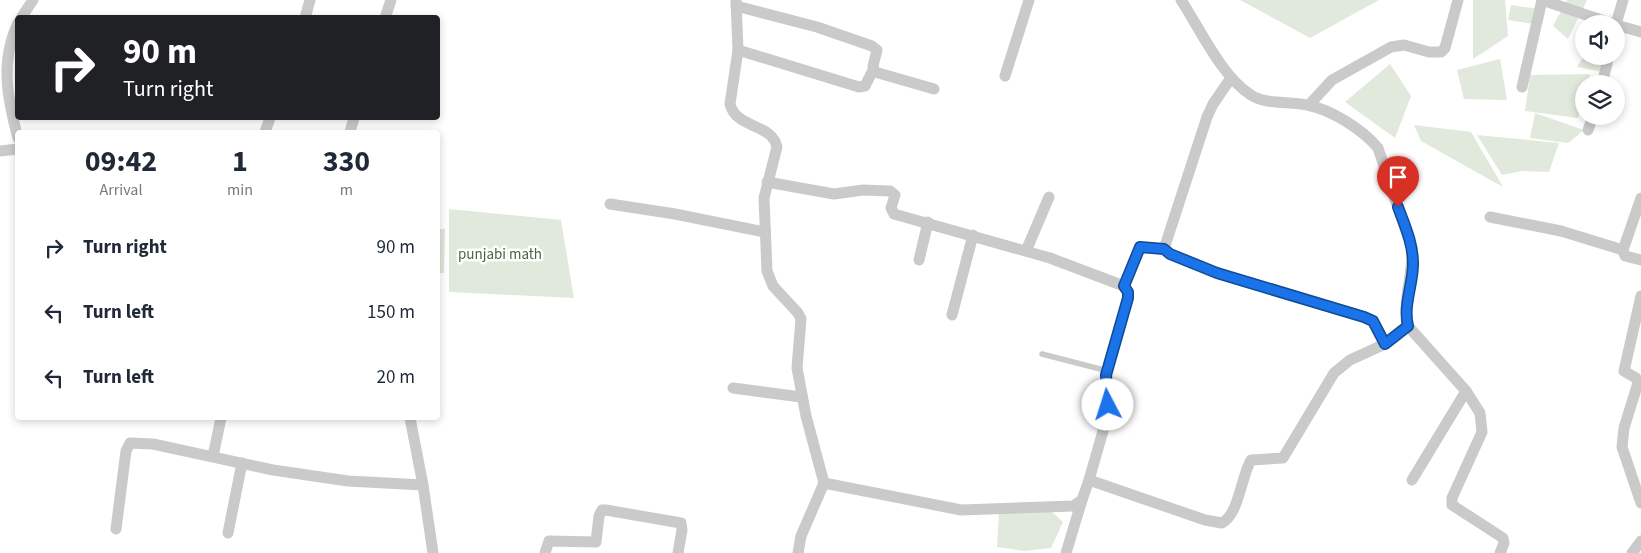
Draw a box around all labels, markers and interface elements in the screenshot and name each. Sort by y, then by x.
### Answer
map controls [1575,15,1625,125]
button: sound [1575,15,1625,65]
text: 90 m [123,27,197,77]
icon: right [40,35,105,100]
text: Turn right [123,73,213,105]
button: layers [1575,75,1625,125]
text: 09:42 [85,140,157,183]
text: 1 [232,140,248,183]
text: 330 [323,140,370,183]
pin [1377,156,1419,207]
icon: arrive [1384,163,1412,191]
text: Arrival [99,179,142,201]
text: min [227,179,253,201]
text: m [340,179,353,201]
icon: right [40,234,68,262]
text: Turn right [83,234,167,261]
text: 90 m [377,234,415,261]
park label: punjabi math [458,244,542,265]
icon: left [40,299,68,327]
text: Turn left [83,299,154,326]
text: 150 m [367,299,415,326]
icon: left [40,364,68,392]
text: Turn left [83,364,154,391]
text: 20 m [377,364,415,391]
position arrow [1081,378,1133,430]

